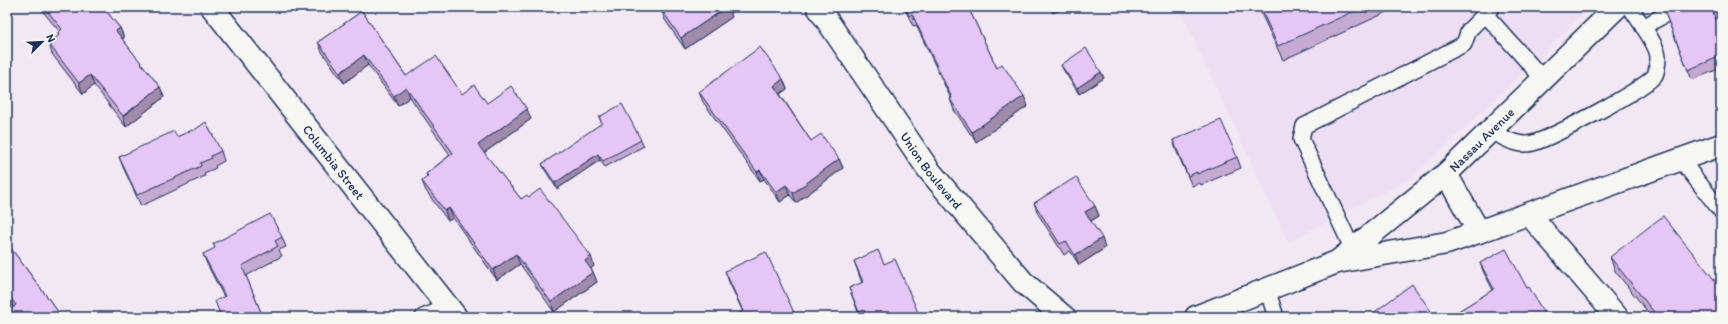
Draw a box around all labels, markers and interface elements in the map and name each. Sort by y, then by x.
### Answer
north arrow [22,22,62,62]
text: N [43,32,58,44]
street label: Nassau Avenue [1446,105,1517,175]
street label: Columbia Street [300,122,367,202]
street label: Union Boulevard [897,129,965,212]

